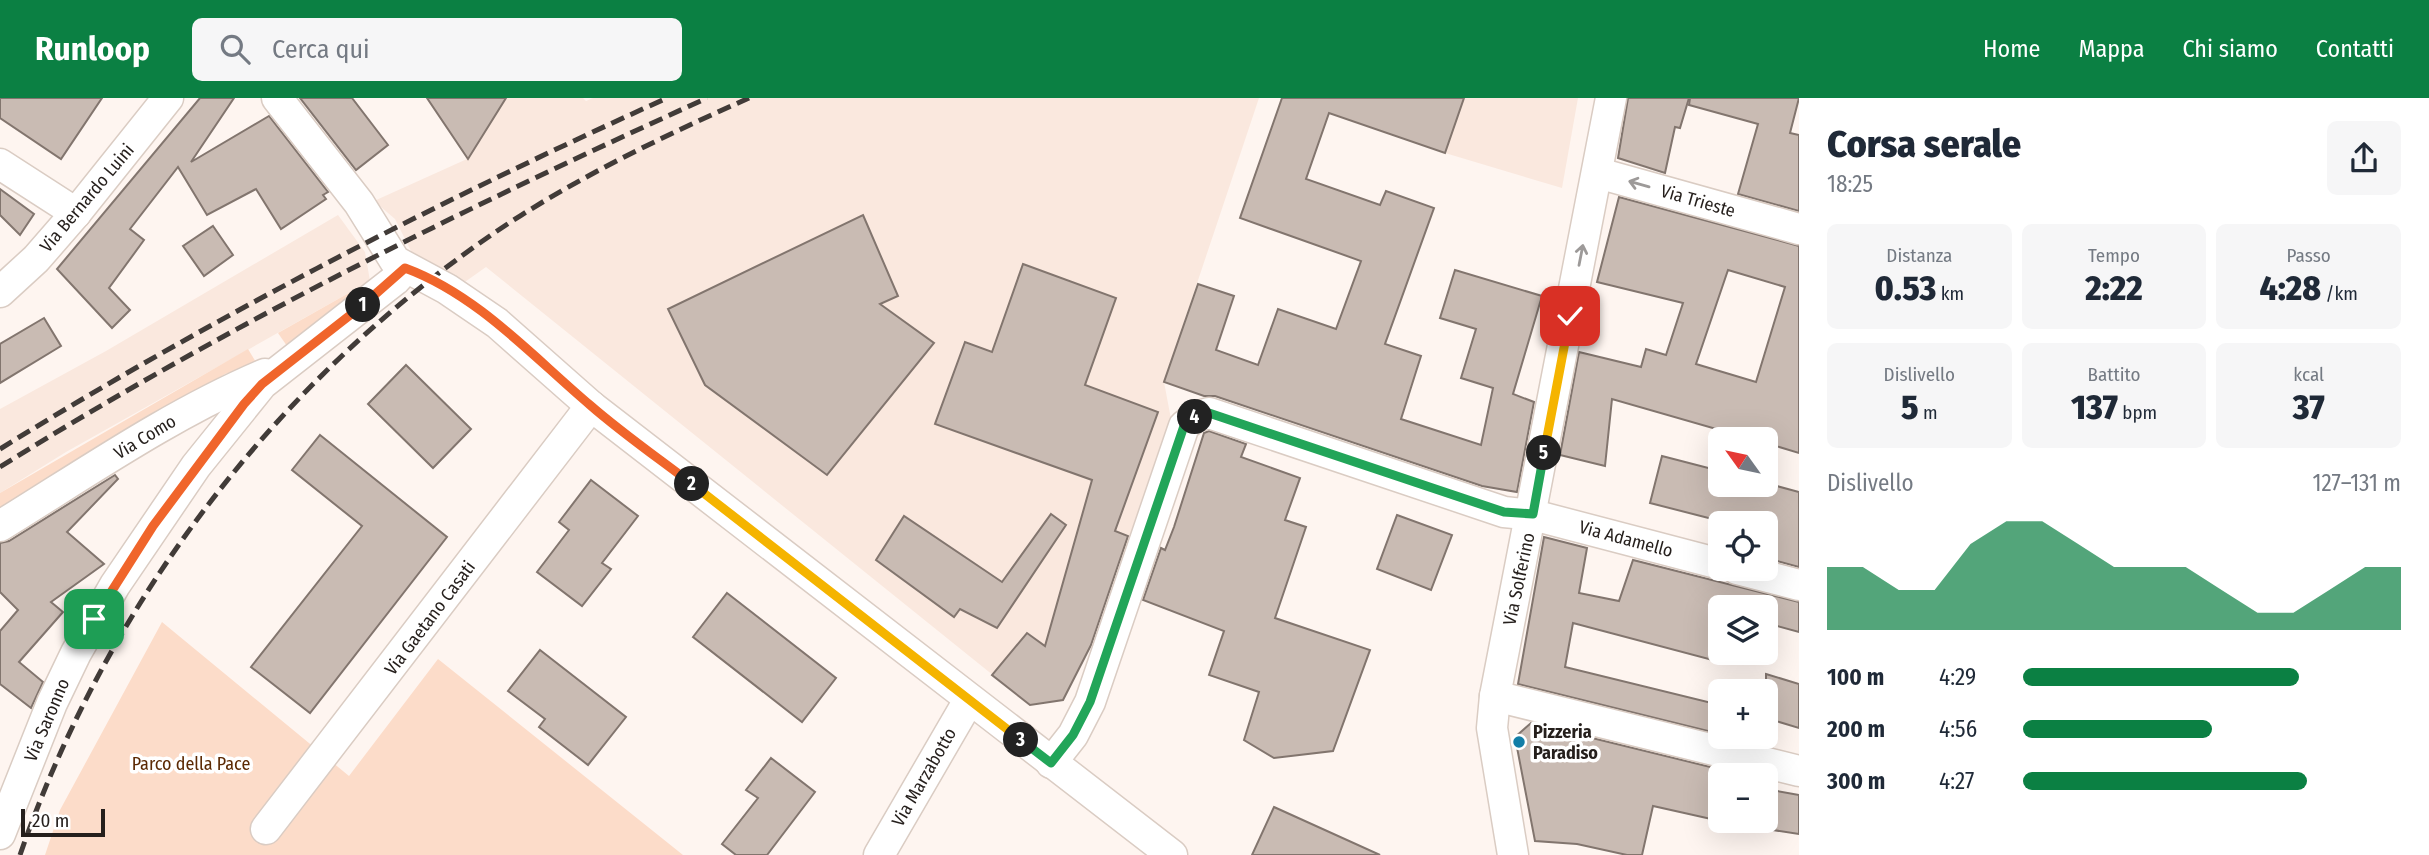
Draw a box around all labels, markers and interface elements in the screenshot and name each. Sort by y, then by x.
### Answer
search box [192,18,682,81]
text: Runloop [35,29,150,69]
icon: search [216,30,254,68]
text: Cerca qui [272,34,370,65]
text: Home [1983,35,2040,63]
text: Mappa [2078,35,2144,63]
text: Chi siamo [2182,35,2278,63]
text: Contatti [2316,35,2394,63]
text: Corsa serale [1827,121,2021,167]
button: share [2327,121,2401,195]
street label: Via Bernardo Luini [35,139,139,257]
text: 18:25 [1827,170,1873,198]
one-way arrow [1628,177,1650,190]
street label: Via Trieste [1658,180,1738,222]
one-way arrow [1575,244,1589,267]
text: Distanza [1886,244,1952,267]
text: Tempo [2088,244,2140,267]
text: Passo [2287,244,2331,267]
text: 0.53 [1874,267,1936,309]
text: 2:22 [2085,267,2143,309]
text: 4:28 [2259,267,2321,309]
text: km [1936,282,1964,305]
text: /km [2321,282,2358,305]
pin [1540,286,1600,346]
pin: 1 [346,288,380,322]
text: 1 [358,293,367,316]
icon: check [1551,297,1589,335]
text: Dislivello [1884,363,1955,386]
text: Battito [2088,363,2140,386]
text: kcal [2293,363,2324,386]
text: 5 [1901,386,1919,428]
text: 137 [2071,386,2118,428]
text: 37 [2293,386,2325,428]
pin: 4 [1178,400,1212,434]
text: m [1919,401,1938,424]
text: bpm [2118,401,2157,424]
text: 4 [1190,405,1199,428]
street label: Via Como [110,410,180,464]
north arrow [1708,427,1778,497]
map controls [1708,427,1778,833]
pin: 5 [1526,436,1562,470]
text: 5 [1539,441,1548,464]
pin: 2 [674,466,710,502]
text: Dislivello [1827,469,1913,497]
text: 127–131 m [2313,469,2401,497]
text: 2 [687,472,696,495]
button: locate [1708,511,1778,581]
street label: Via Adamello [1577,516,1675,562]
street label: Via Solferino [1498,531,1540,627]
street label: Via Gaetano Casati [380,557,480,679]
pin [64,589,124,649]
button: layers [1708,595,1778,665]
icon: arrive [75,600,113,638]
text: 100 m [1827,663,1884,691]
text: 4:29 [1939,663,1976,691]
street label: Via Saronno [20,675,74,765]
button: + [1708,679,1778,749]
text: 200 m [1827,715,1885,743]
text: 4:56 [1939,715,1977,743]
place label: Pizzeria Paradiso [1533,721,1598,764]
pin: 3 [1004,722,1038,758]
street label: Via Marzabotto [887,724,961,830]
text: 3 [1016,728,1025,751]
marker: Pizzeria Paradiso [1511,734,1527,750]
park label: Parco della Pace [132,753,250,775]
button: − [1708,763,1778,833]
text: 300 m [1827,767,1885,795]
text: 4:27 [1939,767,1974,795]
scale bar [21,806,105,838]
text: 20 m [32,809,69,832]

